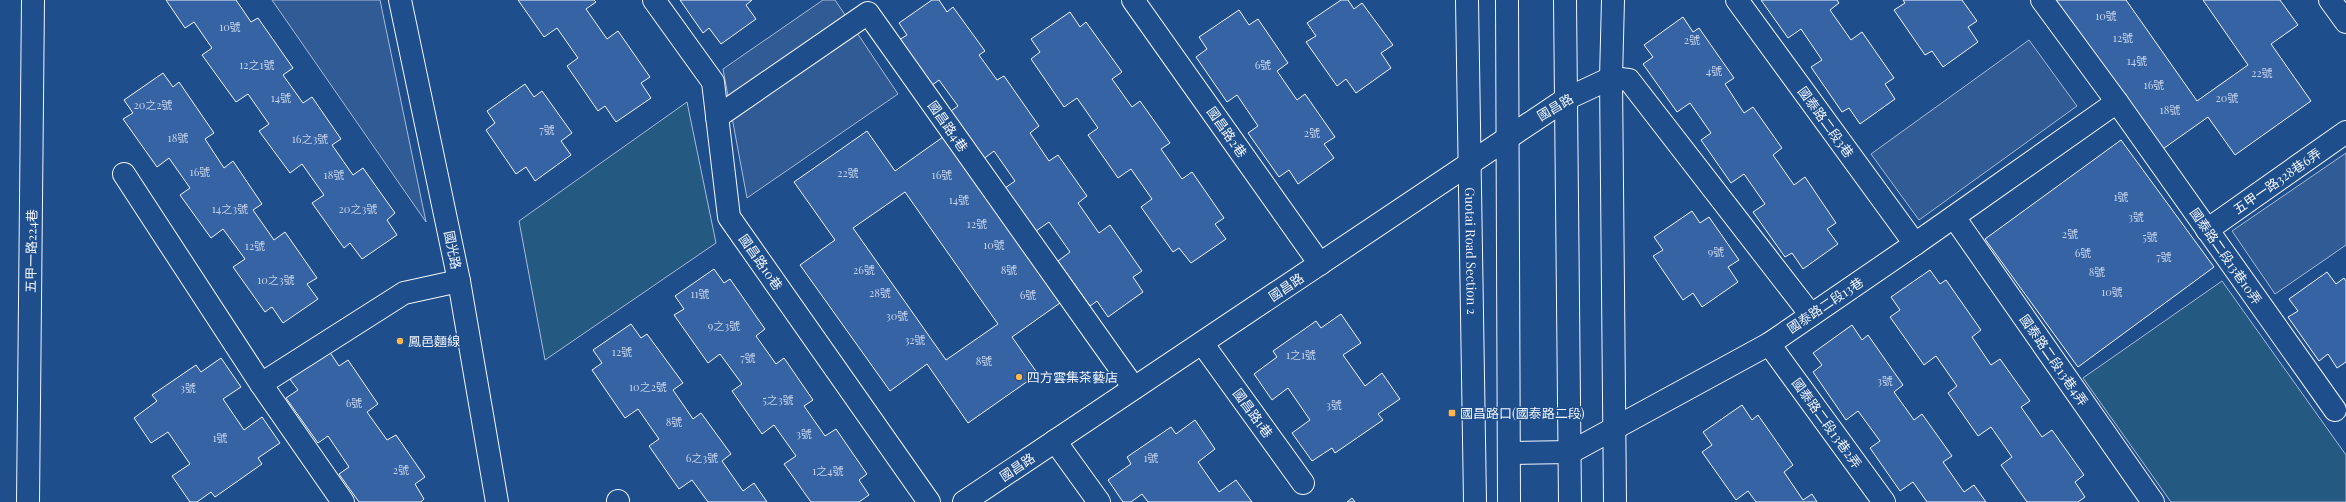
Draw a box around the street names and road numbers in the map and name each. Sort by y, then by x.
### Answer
street label: 國泰路二段3巷 [1795,83,1858,161]
street label: 國昌路 [1534,89,1576,124]
street label: 國昌路4巷 [925,97,972,155]
street label: 國昌路2巷 [1204,103,1251,160]
street label: 五甲一路328巷6弄 [2229,144,2324,217]
street label: Guotai Road Section 2 [1462,187,1481,315]
street label: 國泰路二段13巷10弄 [2187,204,2266,307]
street label: 五甲一路224巷 [21,209,40,293]
street label: 國光路 [441,229,466,271]
street label: 國昌路10巷 [736,230,787,293]
street label: 國昌路 [1265,269,1307,305]
street label: 國泰路二段13巷 [1783,273,1866,336]
street label: 國泰路二段13巷4弄 [2017,311,2092,409]
street label: 國泰路二段13巷2弄 [1789,374,1866,471]
street label: 國昌路1巷 [1230,385,1277,441]
street label: 國昌路 [996,449,1038,485]

